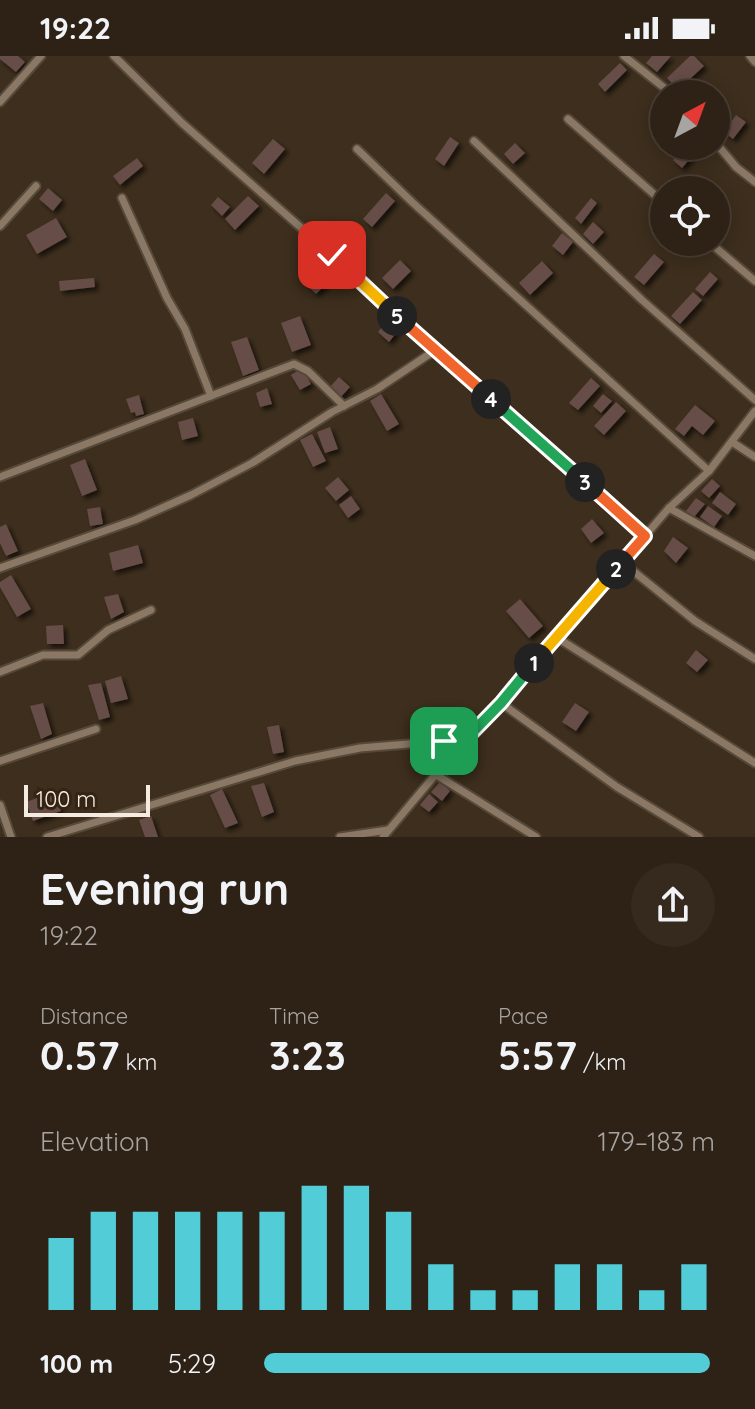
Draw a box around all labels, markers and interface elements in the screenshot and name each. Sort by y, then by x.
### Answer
text: 19:22 [40,9,111,47]
north arrow [650,80,730,160]
map controls [650,80,730,256]
button: locate [650,176,730,256]
pin [298,221,366,289]
icon: check [310,233,354,277]
pin: 5 [377,296,417,336]
text: 5 [391,302,403,330]
pin: 4 [471,379,511,419]
text: 4 [485,385,497,413]
pin: 3 [565,462,605,502]
text: 3 [579,468,591,496]
pin: 2 [596,549,636,589]
text: 2 [610,555,622,583]
pin: 1 [514,643,554,683]
text: 1 [530,649,538,677]
pin [410,707,478,775]
icon: arrive [422,719,466,763]
scale bar [24,781,150,817]
text: 100 m [36,785,96,813]
text: Evening run [40,861,289,916]
button: share [631,863,715,947]
text: 19:22 [40,919,98,952]
text: Distance [40,1002,128,1030]
text: Time [269,1002,320,1030]
text: Pace [498,1002,548,1030]
text: 0.57 [40,1030,120,1080]
text: 3:23 [269,1030,346,1080]
text: 5:57 [498,1030,577,1080]
text: km [120,1048,157,1076]
text: /km [577,1048,626,1076]
text: Elevation [40,1125,150,1158]
text: 179–183 m [597,1125,715,1158]
text: 100 m [40,1347,113,1380]
text: 5:29 [168,1347,216,1380]

